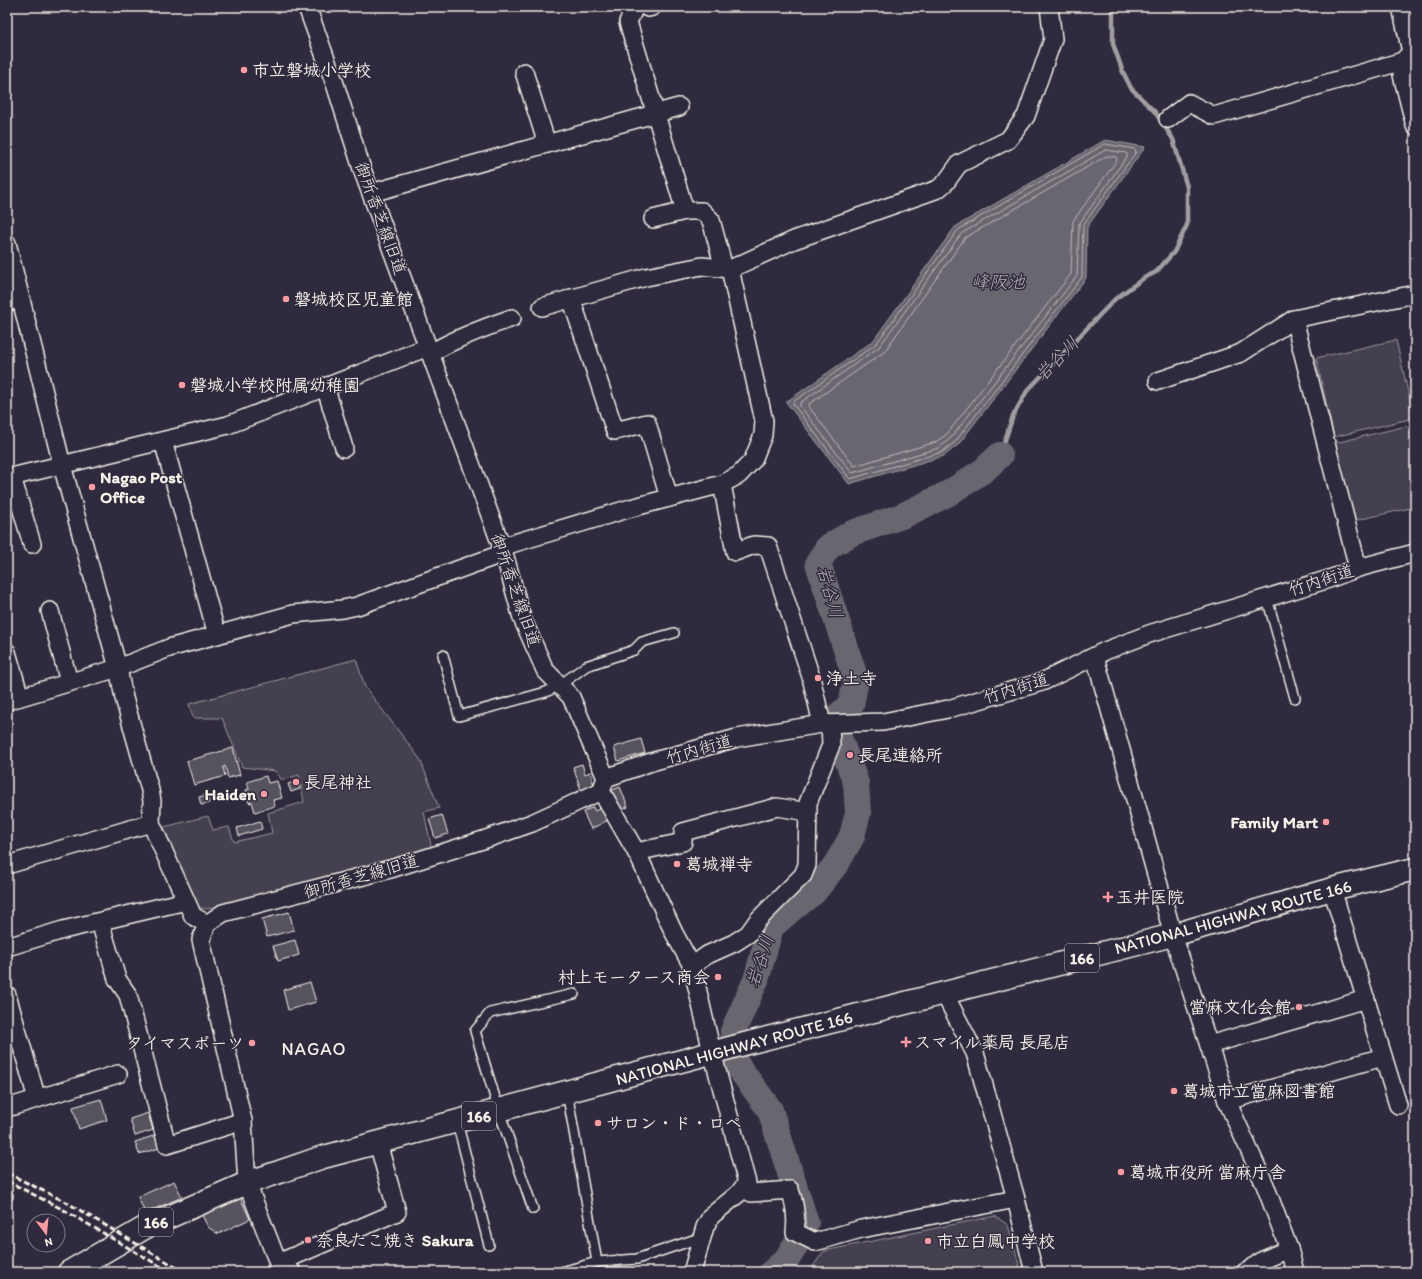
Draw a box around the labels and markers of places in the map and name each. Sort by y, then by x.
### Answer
place label: 市立磐城小学校 [252,60,371,80]
marker: 市立磐城小学校 [239,65,249,75]
place label: 磐城校区児童館 [294,289,413,309]
marker: 磐城校区児童館 [281,294,291,304]
place label: 磐城小学校附属幼稚園 [190,375,360,395]
marker: 磐城小学校附属幼稚園 [177,380,187,390]
place label: Nagao Post Office [100,467,183,507]
marker: Nagao Post Office [87,482,97,492]
place label: 浄土寺 [826,668,877,688]
marker: 浄土寺 [813,673,823,683]
place label: 長尾連絡所 [858,745,943,765]
marker: 長尾連絡所 [845,750,855,760]
place label: 長尾神社 [304,772,372,792]
marker: 長尾神社 [291,777,301,787]
place label: Haiden [204,784,257,804]
marker: Haiden [259,789,269,799]
place label: Family Mart [1230,812,1319,833]
marker: Family Mart [1321,817,1331,827]
place label: 葛城禅寺 [685,854,753,874]
marker: 葛城禅寺 [672,859,682,869]
place label: 玉井医院 [1116,887,1184,907]
marker: 玉井医院 [1103,892,1113,902]
place label: 村上モータース商会 [558,967,710,987]
marker: 村上モータース商会 [713,972,723,982]
place label: 當麻文化会館 [1189,997,1291,1017]
marker: 當麻文化会館 [1294,1002,1304,1012]
place label: スマイル薬局 長尾店 [914,1032,1070,1052]
place label: タイマスポーツ [126,1033,244,1053]
marker: スマイル薬局 長尾店 [901,1037,911,1047]
marker: タイマスポーツ [247,1038,257,1048]
place label: 葛城市立當麻図書館 [1182,1081,1335,1101]
marker: 葛城市立當麻図書館 [1169,1086,1179,1096]
place label: サロン・ド・ロペ [606,1113,742,1133]
marker: サロン・ド・ロペ [593,1118,603,1128]
place label: 葛城市役所 當麻庁舎 [1129,1162,1286,1182]
marker: 葛城市役所 當麻庁舎 [1116,1167,1126,1177]
place label: 奈良たこ焼き Sakura [316,1230,474,1250]
place label: 市立白鳳中学校 [936,1231,1055,1251]
marker: 奈良たこ焼き Sakura [303,1235,313,1245]
marker: 市立白鳳中学校 [923,1236,933,1246]

